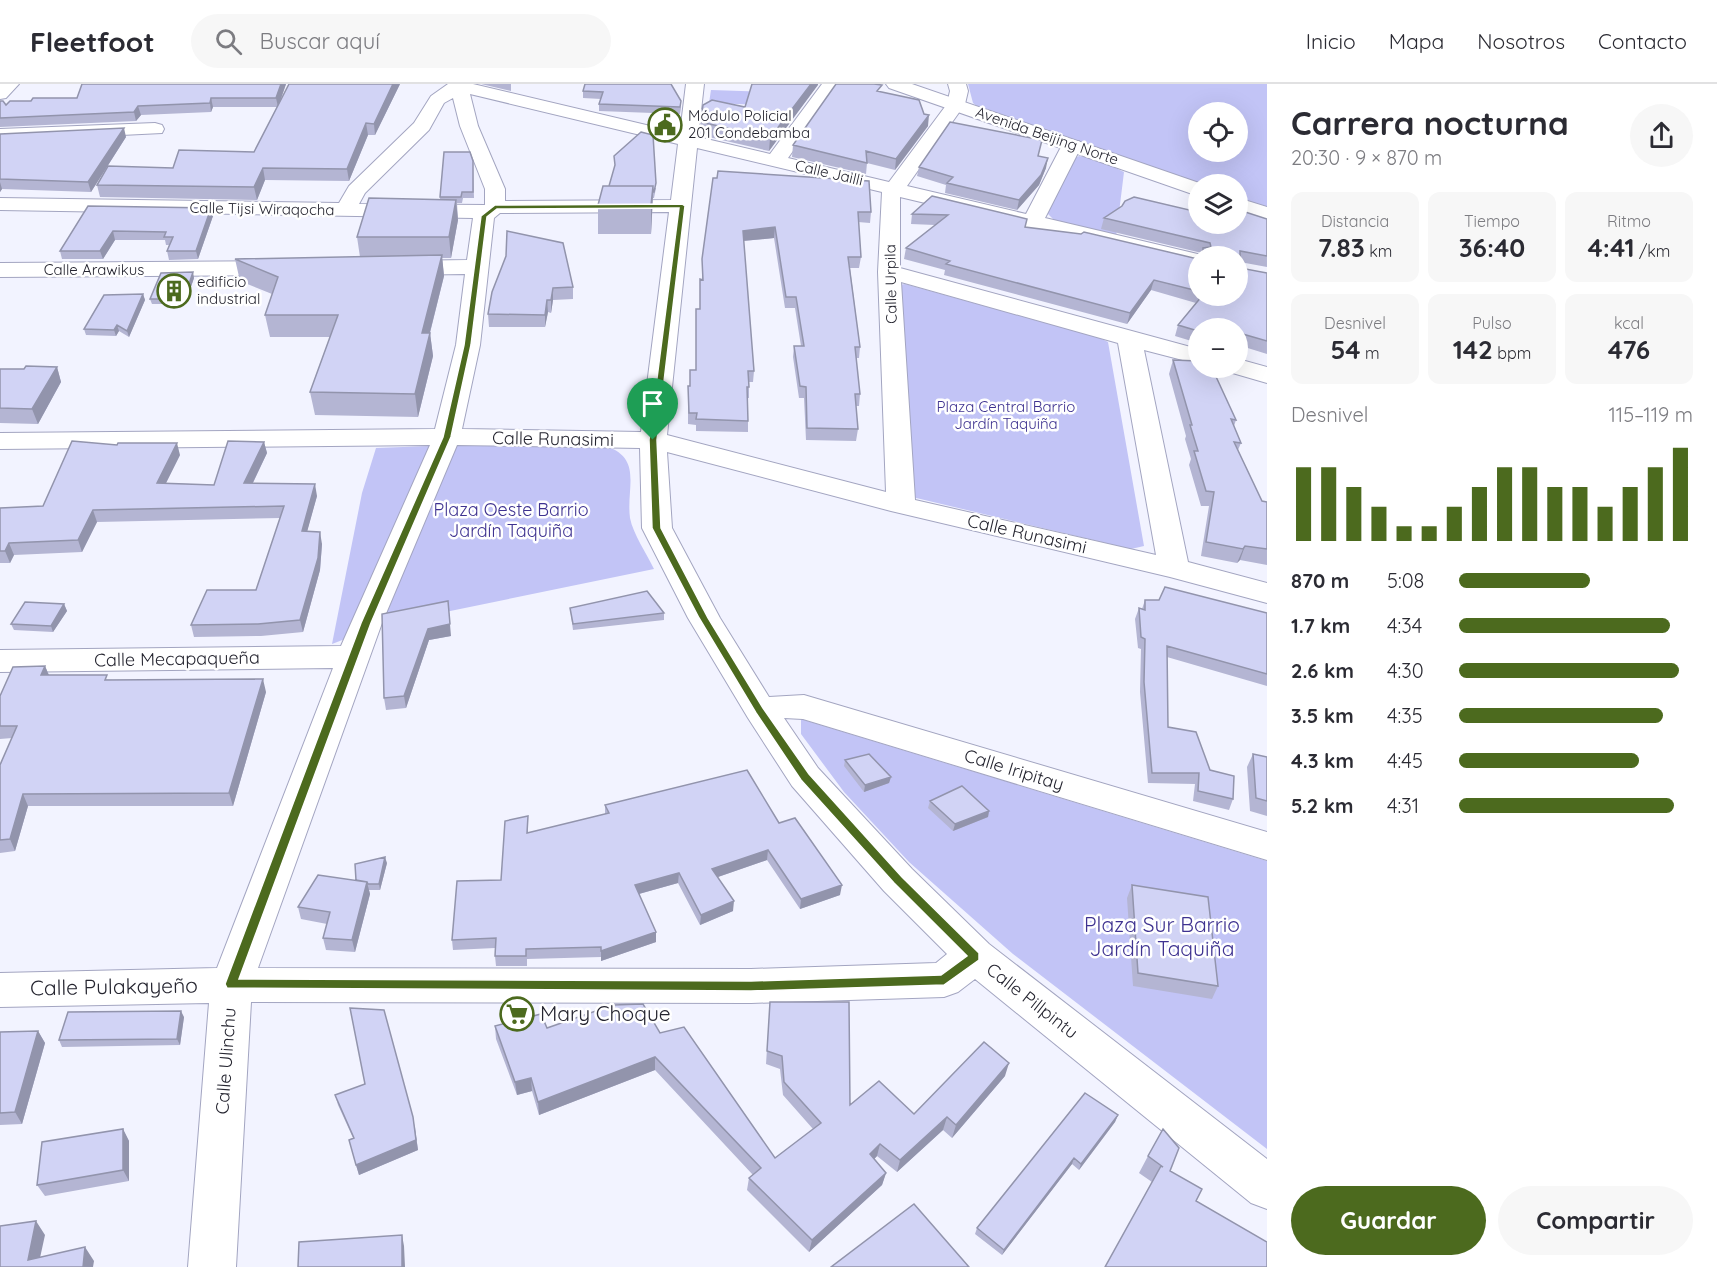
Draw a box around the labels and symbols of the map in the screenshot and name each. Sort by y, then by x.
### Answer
street label: Avenida Beijing Norte [973,102,1121,169]
place label: Módulo Policial 201 Condebamba [688,106,810,142]
public building icon: Módulo Policial 201 Condebamba [647,107,683,143]
street label: Calle Jailli [793,155,865,190]
street label: Calle Tijsi Wiraqocha [189,198,335,219]
street label: Calle Urpila [880,244,901,324]
street label: Calle Arawikus [44,260,144,279]
place label: edificio industrial [197,272,260,308]
building icon: edificio industrial [156,273,192,309]
pin [627,378,678,440]
park label: Plaza Central Barrio Jardín Taquiña [937,397,1075,433]
street label: Calle Runasimi [492,426,614,451]
park label: Plaza Oeste Barrio Jardín Taquiña [433,498,589,542]
street label: Calle Runasimi [965,509,1089,558]
street label: Calle Mecapaqueña [94,646,260,671]
street label: Calle Iripitay [961,743,1067,796]
park label: Plaza Sur Barrio Jardín Taquiña [1084,911,1240,961]
street label: Calle Pillpintu [982,958,1083,1044]
street label: Calle Pulakayeño [30,972,198,1000]
supermarket icon: Mary Choque [499,996,535,1032]
place label: Mary Choque [540,1000,671,1026]
street label: Calle Ulinchu [210,1007,241,1115]

